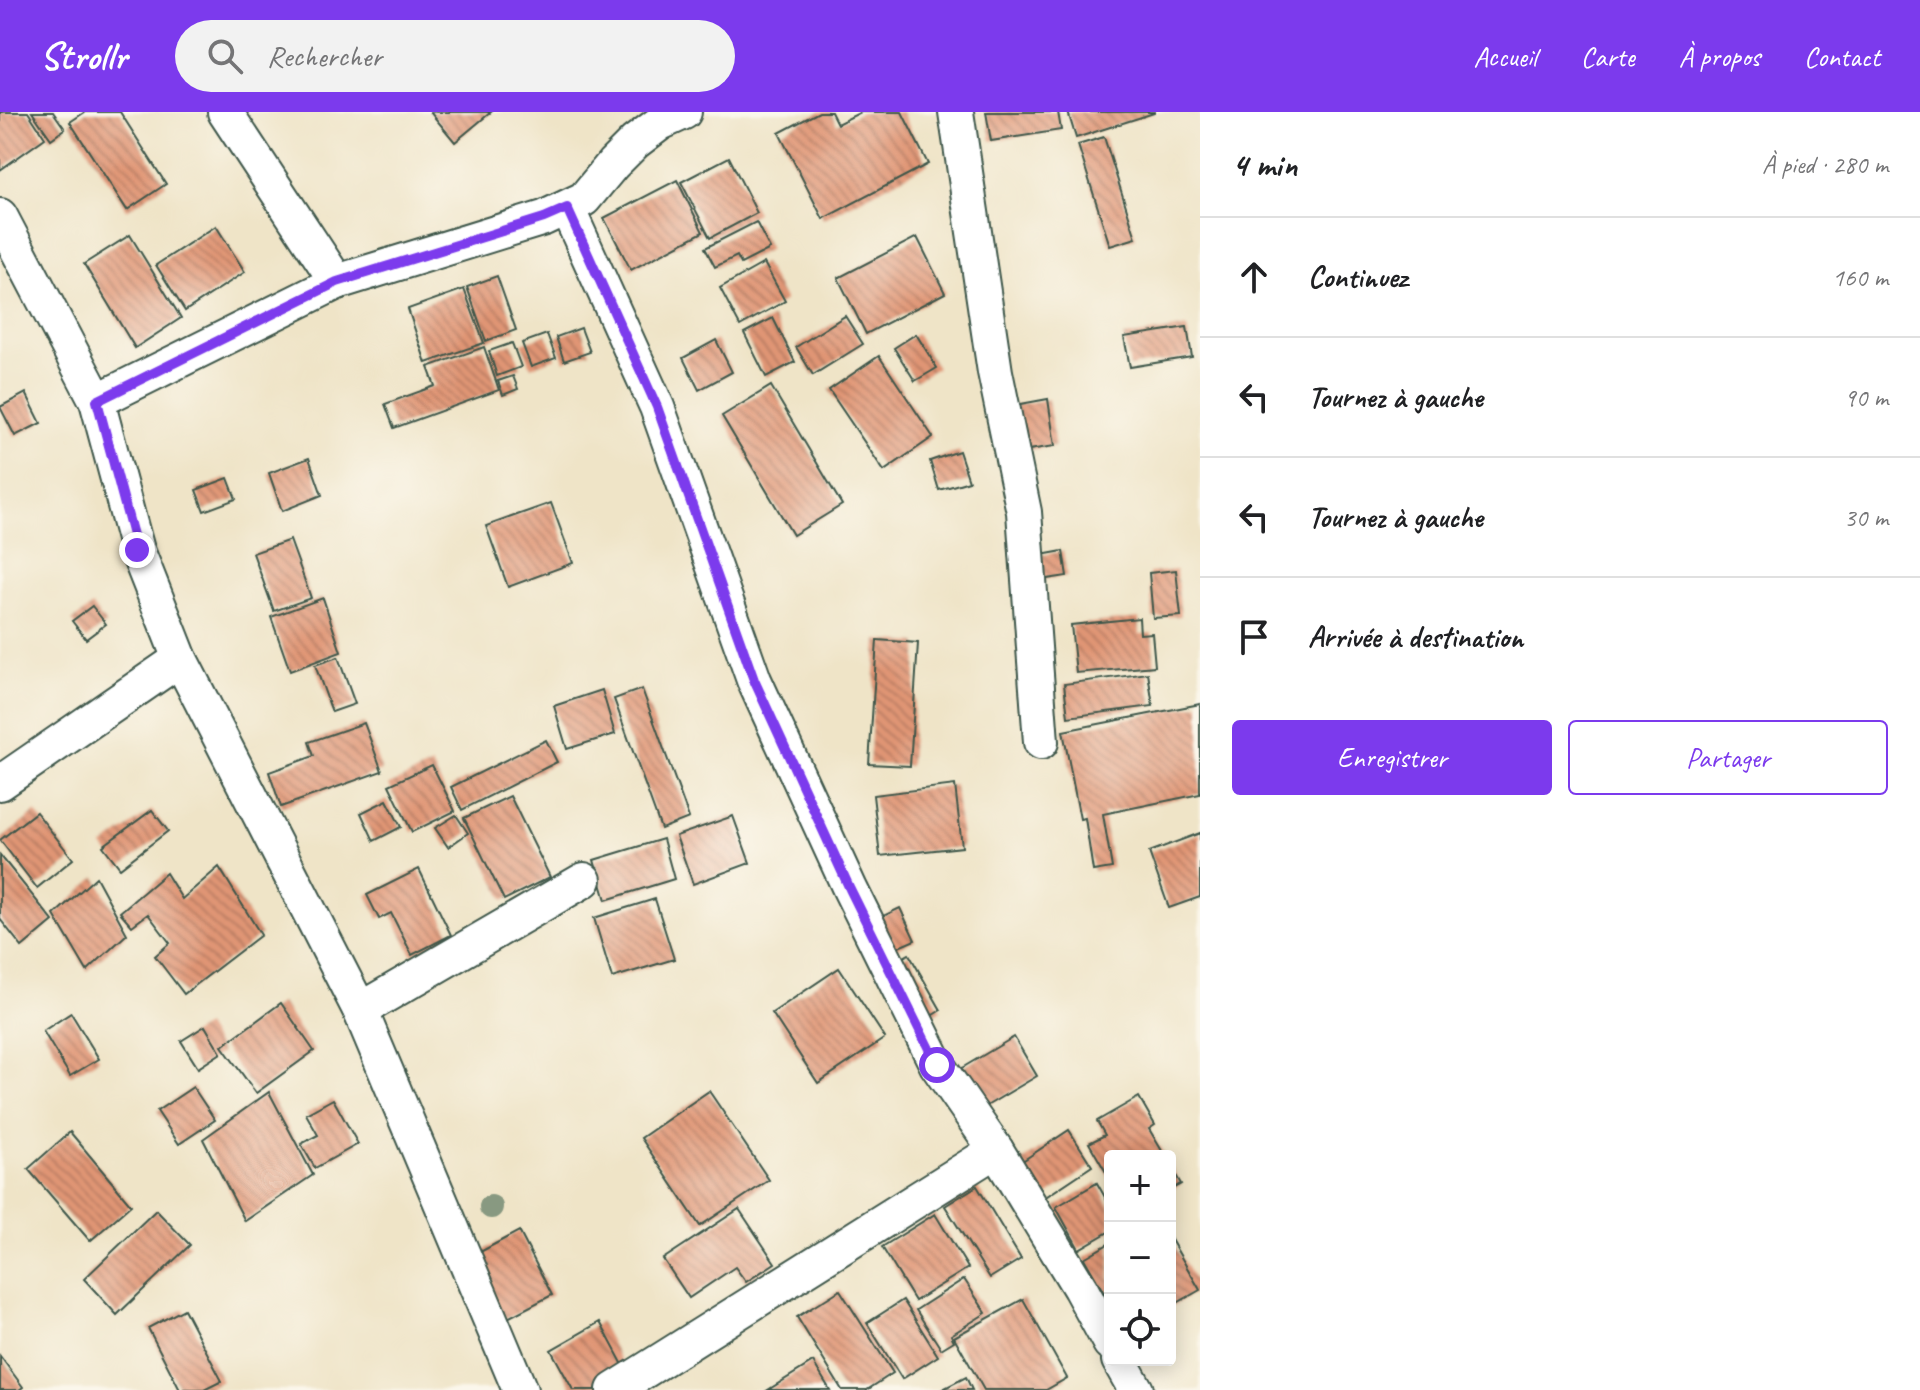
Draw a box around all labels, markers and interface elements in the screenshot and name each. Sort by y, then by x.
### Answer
search box [175,20,735,92]
text: Strollr [40,33,127,80]
icon: search [203,34,247,78]
text: Rechercher [267,37,382,75]
text: Accueil [1474,39,1537,74]
text: Carte [1581,39,1635,74]
text: À propos [1679,39,1760,74]
text: Contact [1804,39,1880,74]
text: 4 min [1232,143,1297,186]
text: À pied · 280 m [1762,148,1888,181]
icon: ahead [1232,255,1276,299]
text: Continuez [1308,258,1407,296]
text: 160 m [1832,261,1888,294]
icon: left [1232,375,1276,419]
text: Tournez à gauche [1308,378,1483,416]
text: 90 m [1844,381,1888,414]
icon: left [1232,495,1276,539]
text: Tournez à gauche [1308,498,1483,536]
text: 30 m [1844,501,1888,534]
route end [119,532,155,568]
icon: arrive [1232,615,1276,659]
text: Arrivée à destination [1308,618,1523,656]
button: Enregistrer [1232,720,1552,795]
button: Partager [1568,720,1888,795]
route start [919,1047,955,1083]
map controls [1104,1150,1176,1366]
button: + [1104,1150,1176,1222]
button: − [1104,1222,1176,1294]
button: locate [1104,1294,1176,1366]

